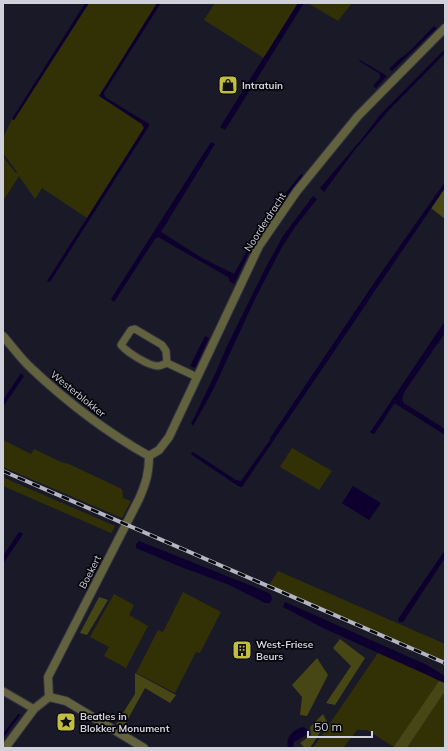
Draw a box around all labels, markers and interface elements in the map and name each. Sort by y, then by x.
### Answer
shop icon: Intratuin [217,74,239,96]
place label: Intratuin [242,79,283,92]
street label: Noorderdracht [241,190,289,254]
street label: Westerblokker [48,368,108,420]
street label: Boekert [76,553,104,591]
place label: West-Friese Beurs [256,638,314,663]
building icon: West-Friese Beurs [231,639,253,661]
place label: Beatles in Blokker Monument [80,710,170,735]
place icon: Beatles in Blokker Monument [55,711,77,733]
scale bar [308,713,372,739]
text: 50 m [314,719,342,734]

